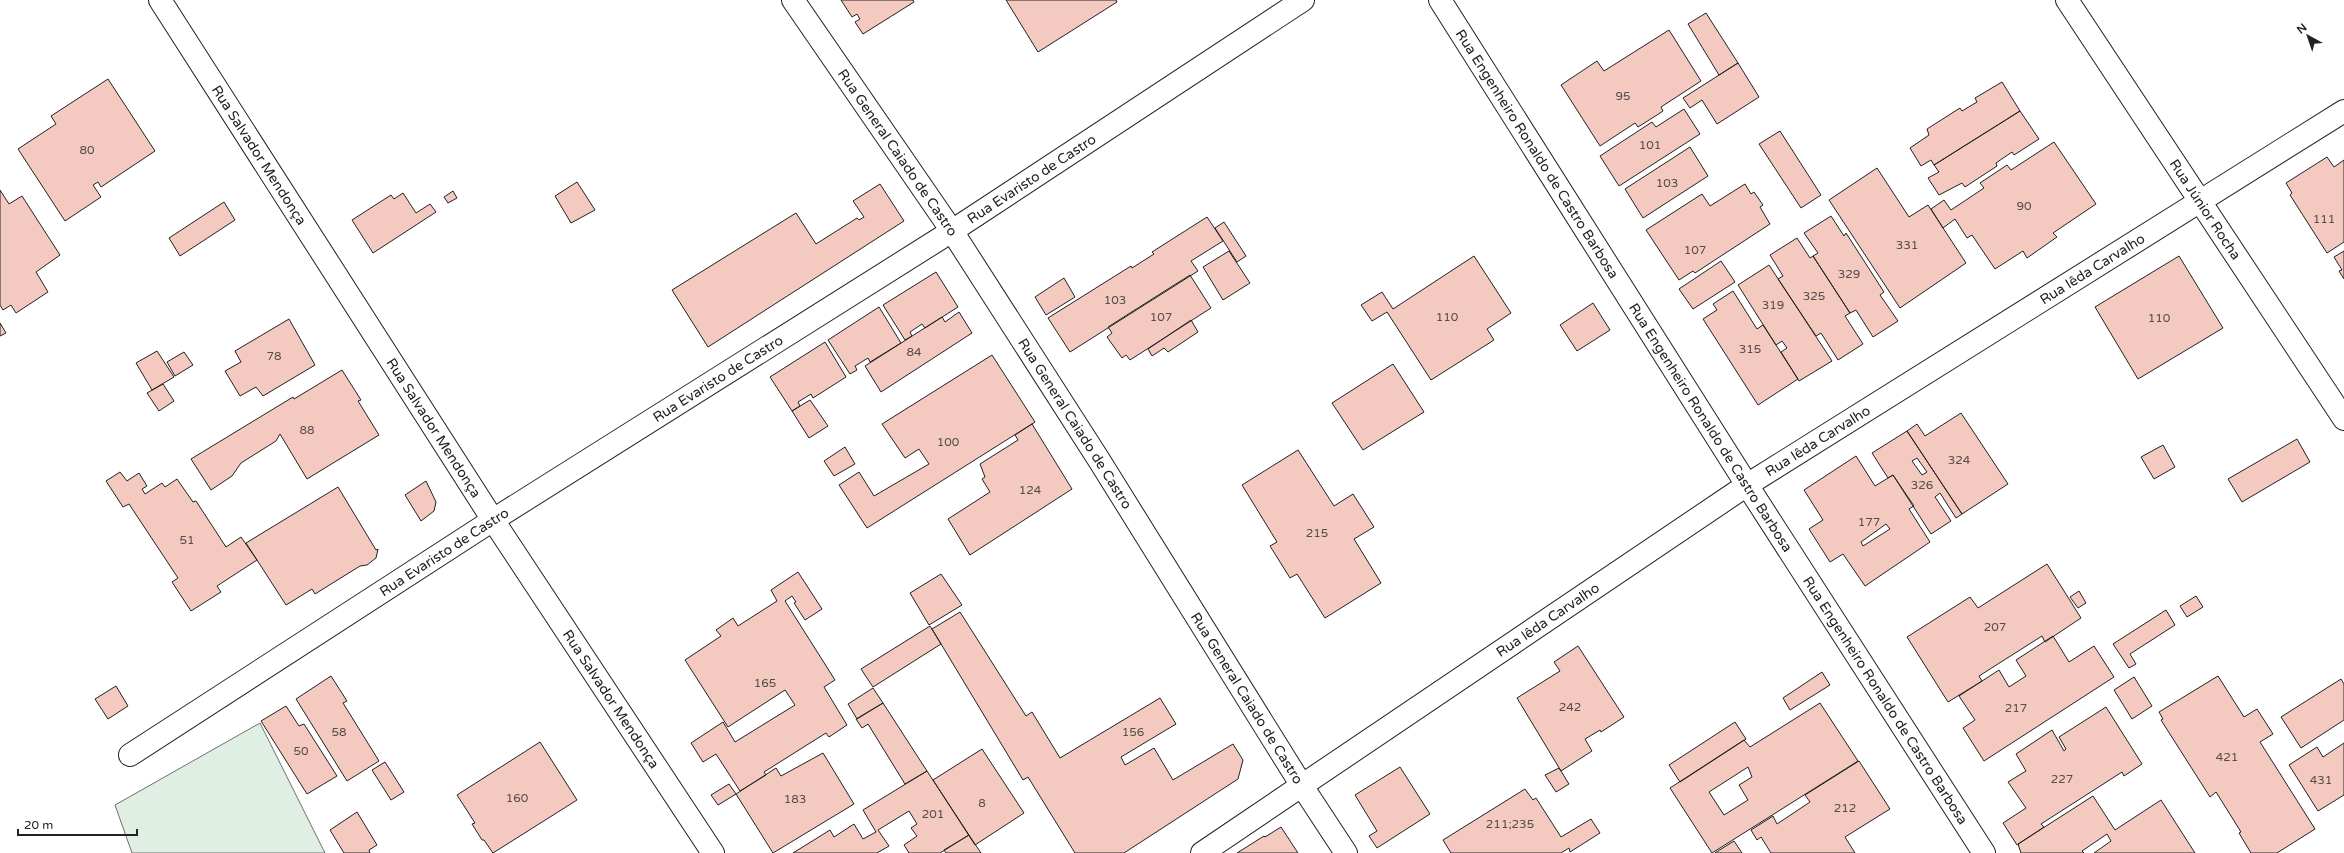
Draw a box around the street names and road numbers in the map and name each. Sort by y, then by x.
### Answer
street label: Rua Engenheiro Ronaldo de Castro Barbosa [1452,26,1622,282]
street label: Rua General Caiado de Castro [834,66,961,240]
street label: Rua Salvador Mendonça [208,82,310,228]
street label: Rua Evaristo de Castro [964,131,1099,228]
street label: Rua Júnior Rocha [2166,156,2244,263]
street label: Rua Iêda Carvalho [2037,230,2148,308]
street label: Rua Engenheiro Ronaldo de Castro Barbosa [1625,300,1796,555]
street label: Rua Evaristo de Castro [650,332,786,426]
street label: Rua General Caiado de Castro [1014,335,1135,512]
street label: Rua Salvador Mendonça [383,355,485,501]
street label: Rua Iêda Carvalho [1762,402,1874,480]
street label: Rua Evaristo de Castro [376,504,512,600]
street label: Rua Engenheiro Ronaldo de Castro Barbosa [1799,573,1971,828]
street label: Rua Iêda Carvalho [1493,579,1603,661]
street label: Rua General Caiado de Castro [1187,609,1307,787]
street label: Rua Salvador Mendonça [559,627,663,772]

